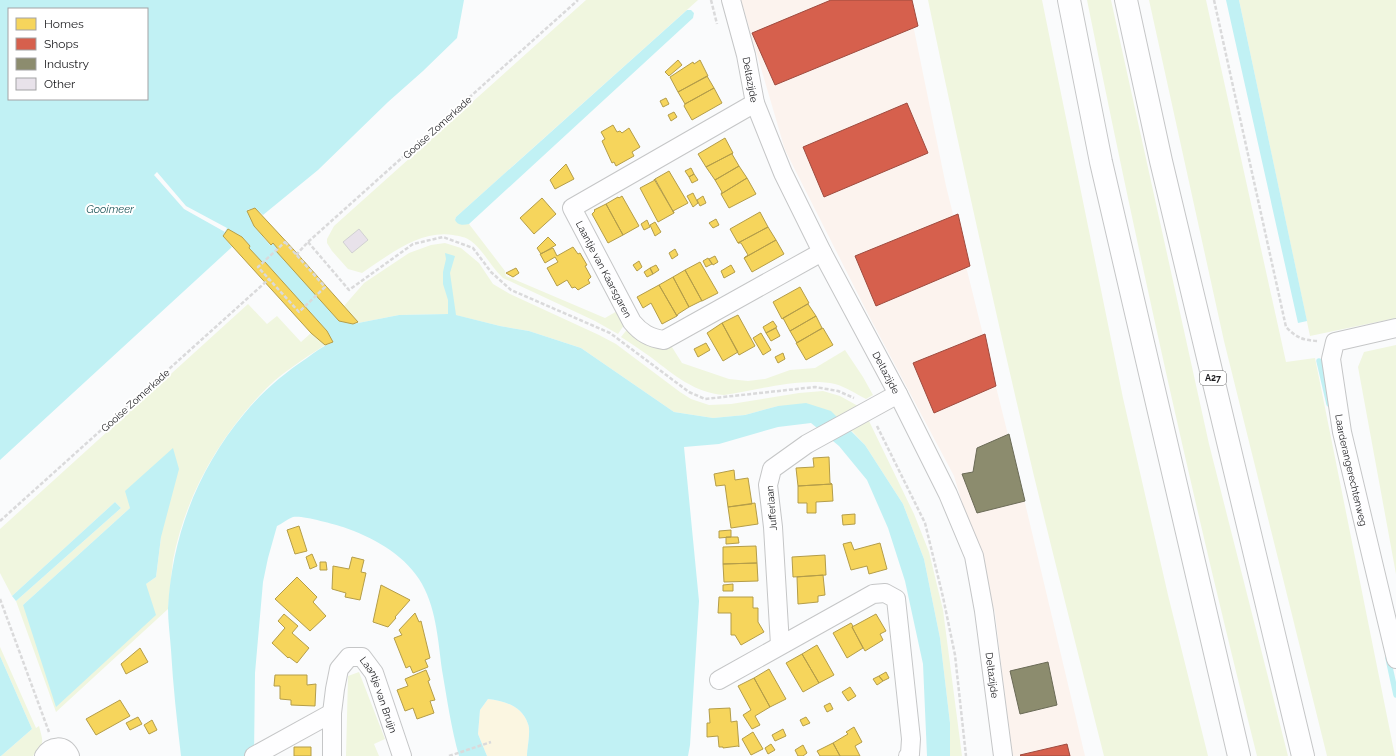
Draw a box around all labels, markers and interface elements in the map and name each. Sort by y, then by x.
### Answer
legend [8,8,148,100]
text: Homes [44,17,84,31]
text: Shops [44,37,79,51]
street label: Deltazijde [740,56,760,103]
text: Industry [44,57,90,71]
text: Other [44,77,76,91]
street label: Gooise Zomerkade [401,94,474,161]
water label: Gooimeer [86,203,135,216]
street label: Laantje van Kaarsgaren [574,219,634,320]
street label: Deltazijde [870,350,902,396]
street label: Gooise Zomerkade [99,367,172,434]
road number: A27 [1200,371,1226,385]
street label: Laarderangerechtenweg [1333,413,1369,527]
street label: Jufferlaan [764,485,779,531]
street label: Deltazijde [983,652,1000,699]
street label: Laantje van Bruijn [358,655,399,734]

